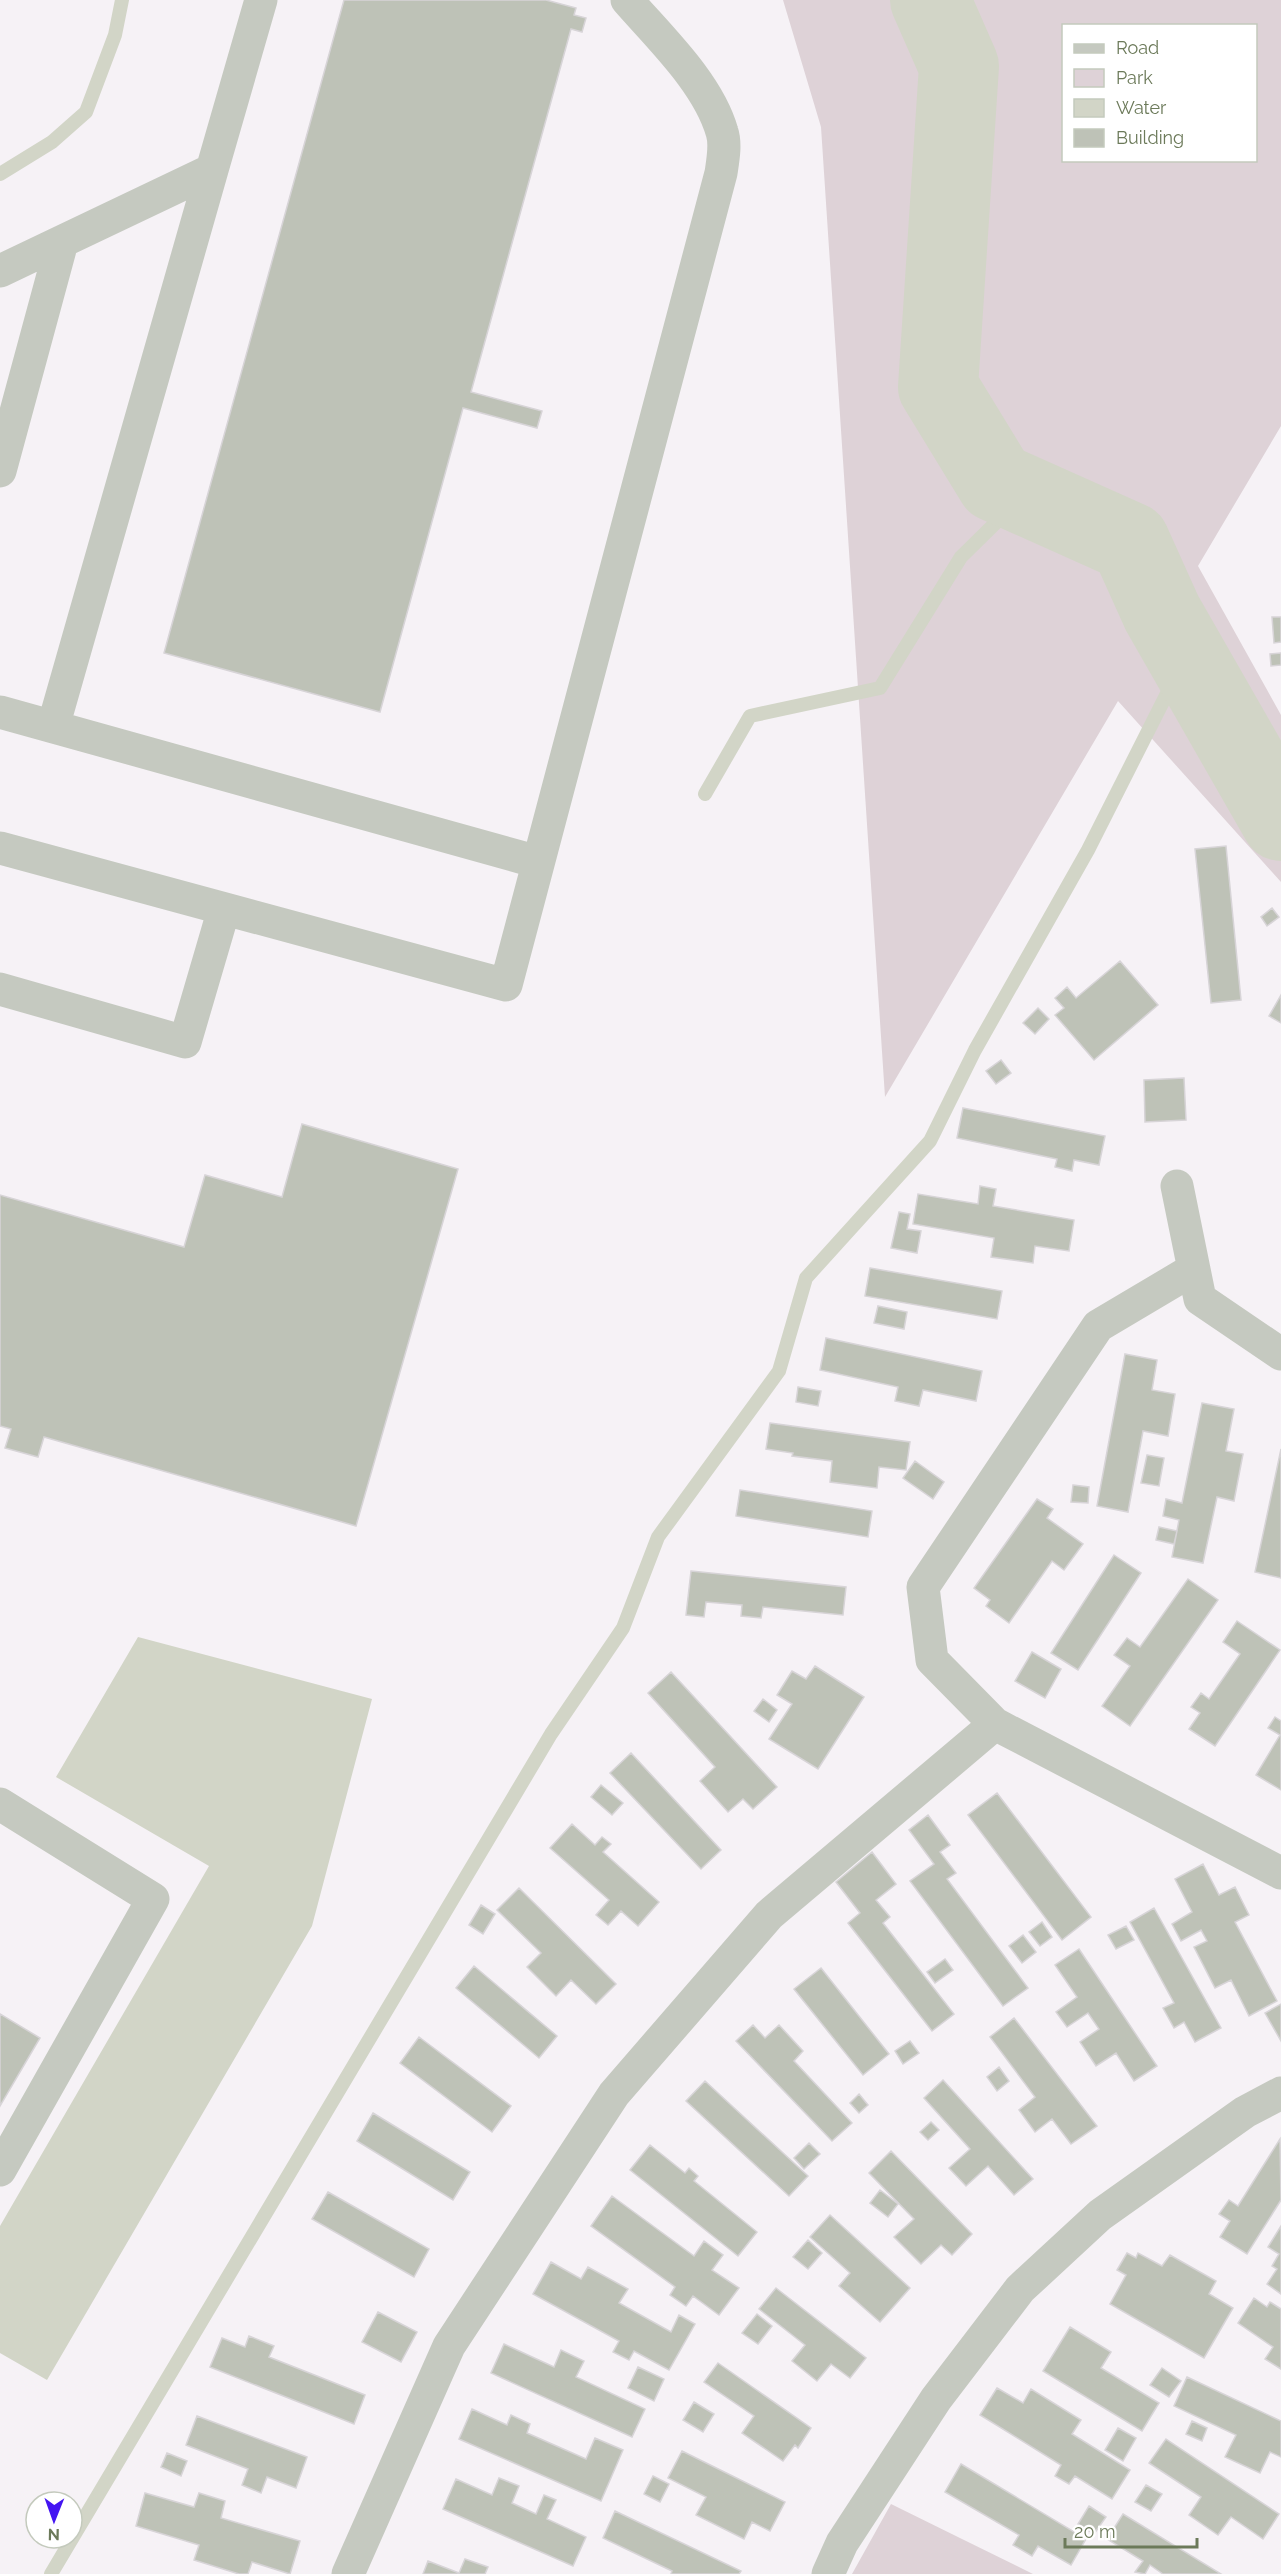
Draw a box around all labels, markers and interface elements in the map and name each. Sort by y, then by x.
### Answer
legend [1062,24,1257,162]
text: Road [1116,37,1159,58]
text: Park [1116,67,1153,88]
text: Water [1116,97,1167,118]
text: Building [1116,127,1184,148]
north arrow [24,2490,84,2550]
scale bar [1065,2511,1197,2549]
text: 20 m [1074,2521,1116,2542]
text: N [47,2525,60,2544]

